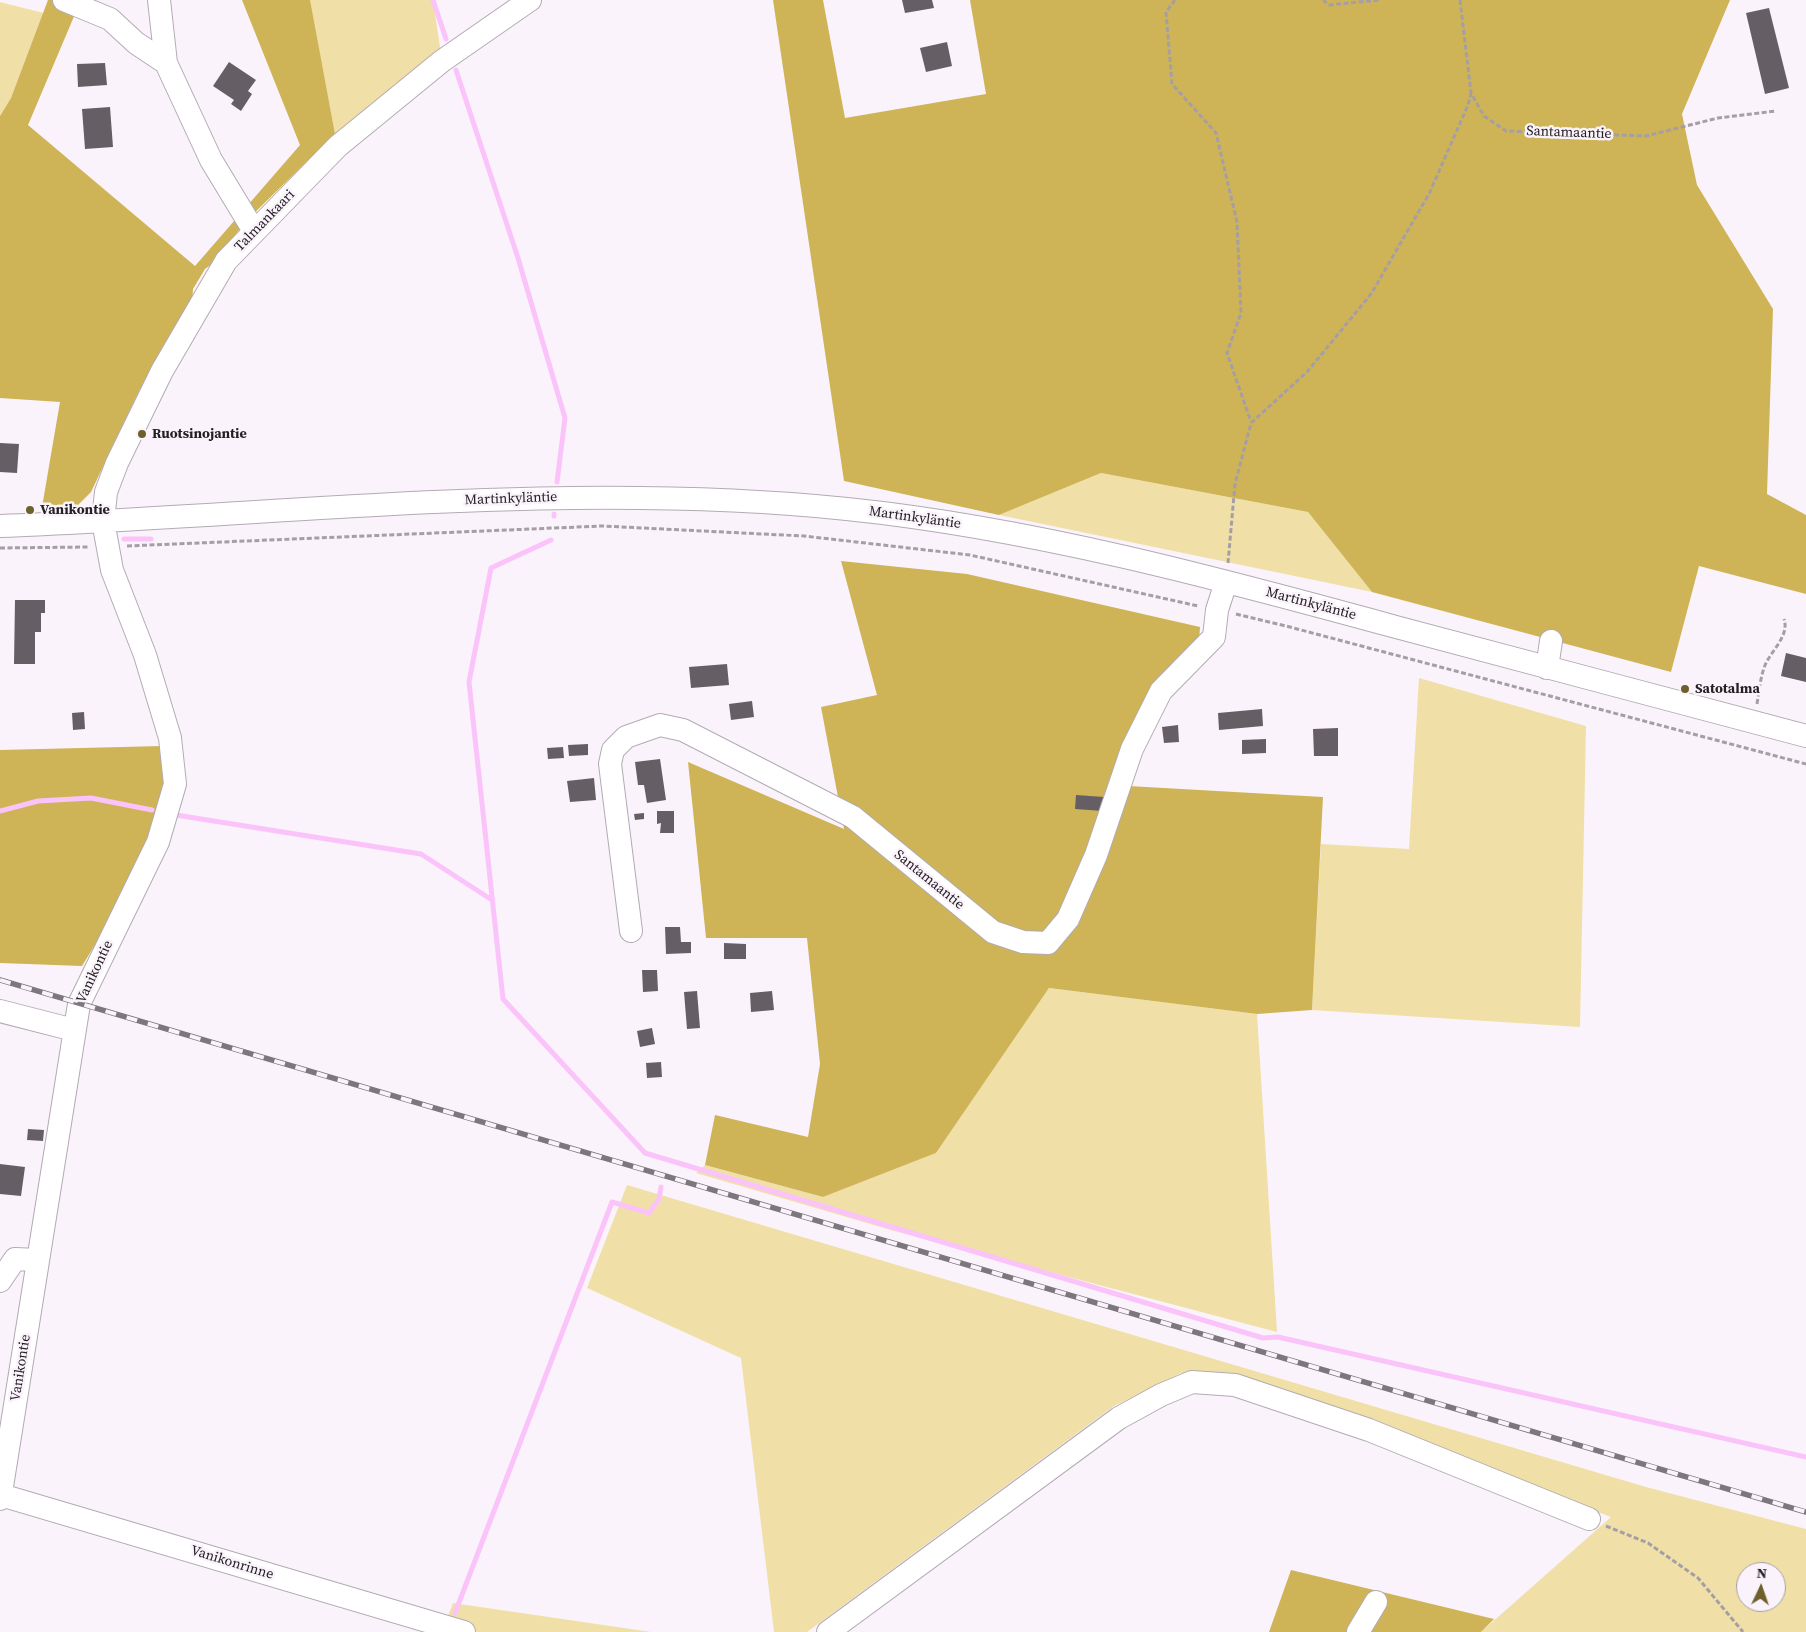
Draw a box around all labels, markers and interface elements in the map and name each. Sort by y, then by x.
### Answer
street label: Santamaantie [1526,123,1612,143]
street label: Talmankaari [231,187,299,255]
place label: Ruotsinojantie [152,426,247,442]
marker: Ruotsinojantie [136,428,148,440]
street label: Martinkyläntie [464,489,558,509]
place label: Vanikontie [40,502,110,518]
street label: Martinkyläntie [868,503,962,533]
marker: Vanikontie [24,504,36,516]
street label: Martinkyläntie [1264,584,1358,624]
place label: Satotalma [1695,681,1760,697]
marker: Satotalma [1679,683,1691,695]
street label: Santamaantie [891,847,967,913]
street label: Vanikontie [73,938,117,1006]
street label: Vanikontie [7,1333,35,1403]
street label: Vanikonrinne [189,1542,275,1584]
north arrow [1736,1562,1786,1612]
text: N [1756,1563,1767,1583]

